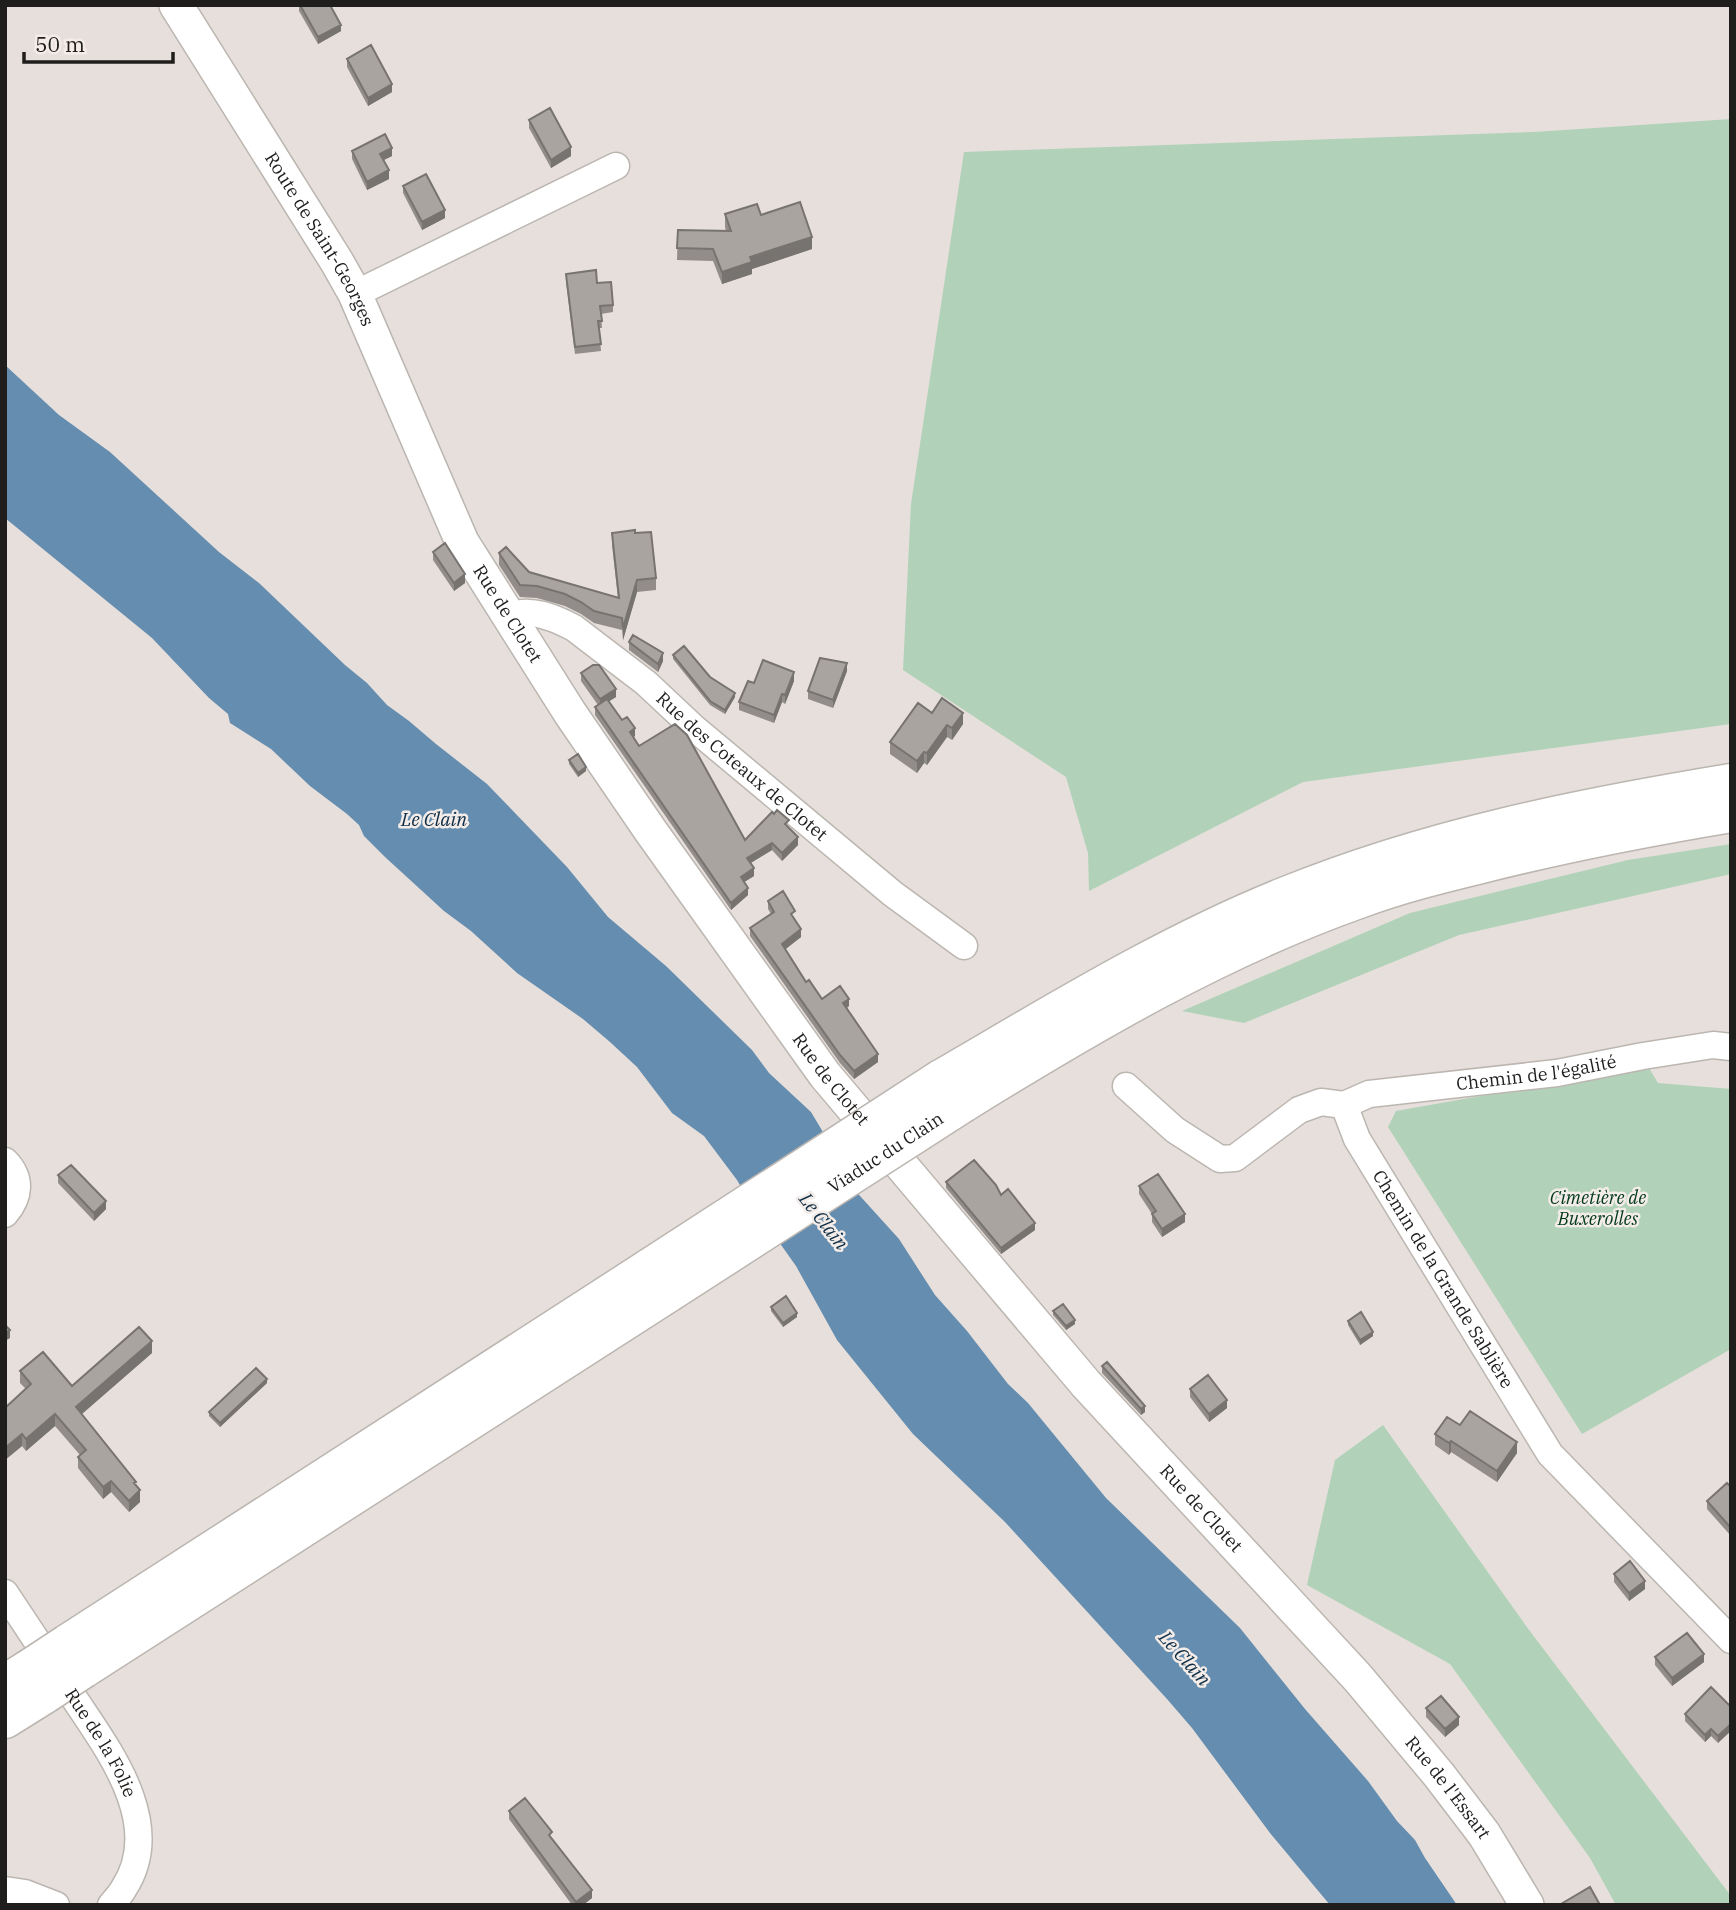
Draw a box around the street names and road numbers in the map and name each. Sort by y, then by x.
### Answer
street label: Route de Saint-Georges [260,148,380,330]
street label: Rue de Clotet [468,560,547,667]
street label: Rue des Coteaux de Clotet [652,687,833,846]
street label: Rue de Clotet [788,1028,875,1130]
street label: Chemin de l'égalité [1455,1050,1618,1095]
street label: Viaduc du Clain [823,1107,948,1198]
street label: Chemin de la Grande Sablière [1368,1166,1519,1392]
street label: Rue de Clotet [1155,1459,1248,1557]
street label: Rue de la Folie [60,1684,142,1800]
street label: Rue de l'Essart [1400,1731,1496,1843]

